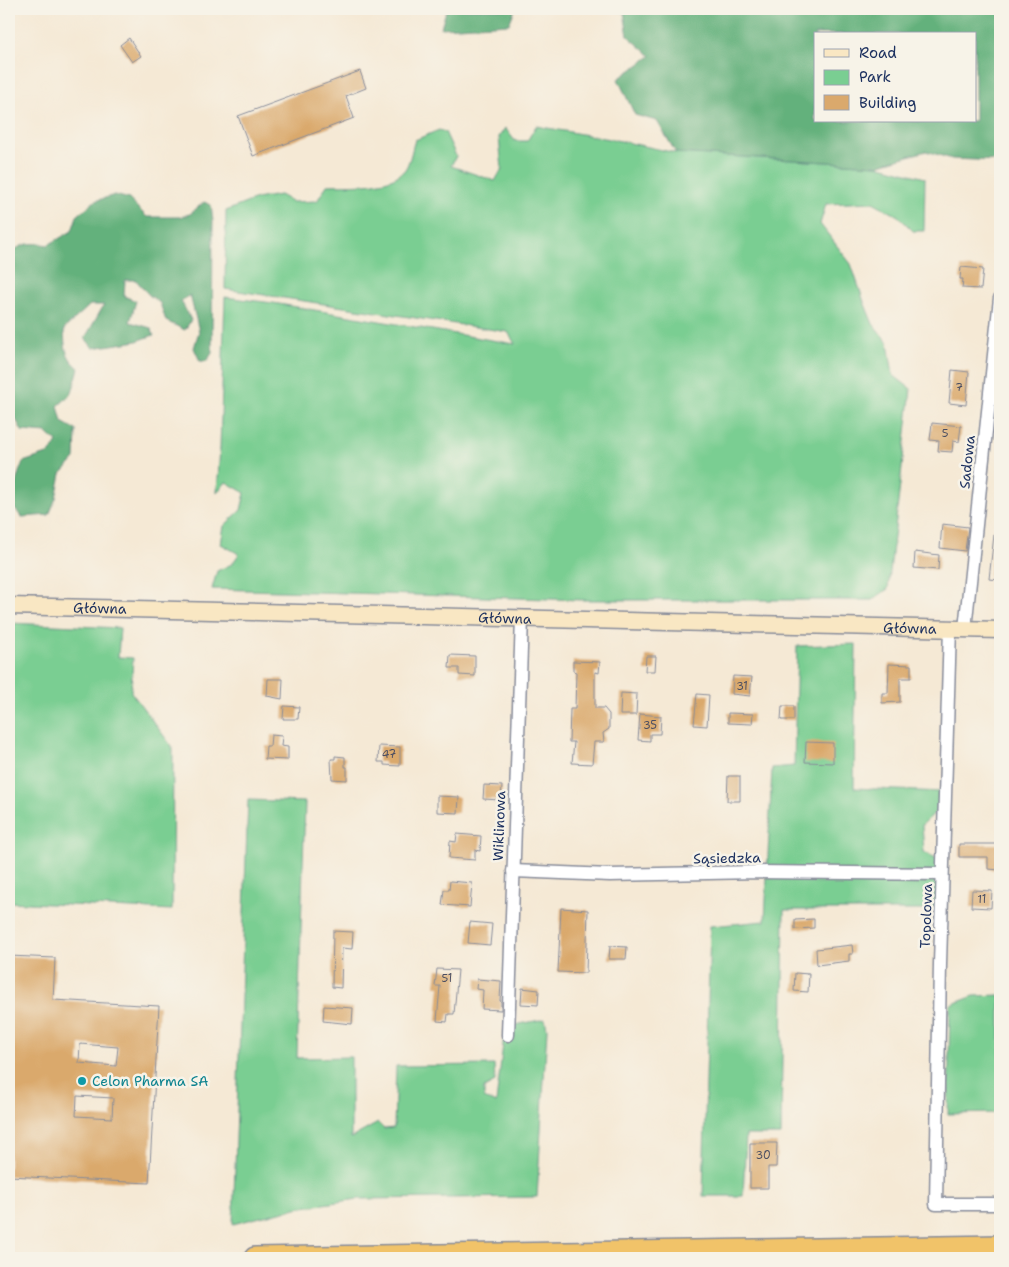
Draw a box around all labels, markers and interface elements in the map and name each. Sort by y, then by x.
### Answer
legend [814,32,976,122]
text: Road [859,43,897,63]
text: Park [859,67,891,87]
text: Building [859,93,916,113]
house number: 7 [955,380,963,395]
house number: 5 [942,426,949,441]
street label: Sadowa [955,434,979,490]
street label: Główna [73,598,127,618]
street label: Główna [478,608,532,628]
street label: Główna [883,618,937,638]
house number: 31 [736,679,748,694]
house number: 35 [643,718,657,733]
house number: 47 [382,747,397,762]
street label: Wiklinowa [489,790,509,861]
street label: Sąsiedzka [693,848,761,868]
street label: Topolowa [916,883,936,949]
house number: 11 [978,892,986,907]
house number: 51 [442,971,452,986]
place label: Celon Pharma SA [92,1072,208,1090]
marker: Celon Pharma SA [76,1075,88,1087]
house number: 30 [755,1148,771,1163]

